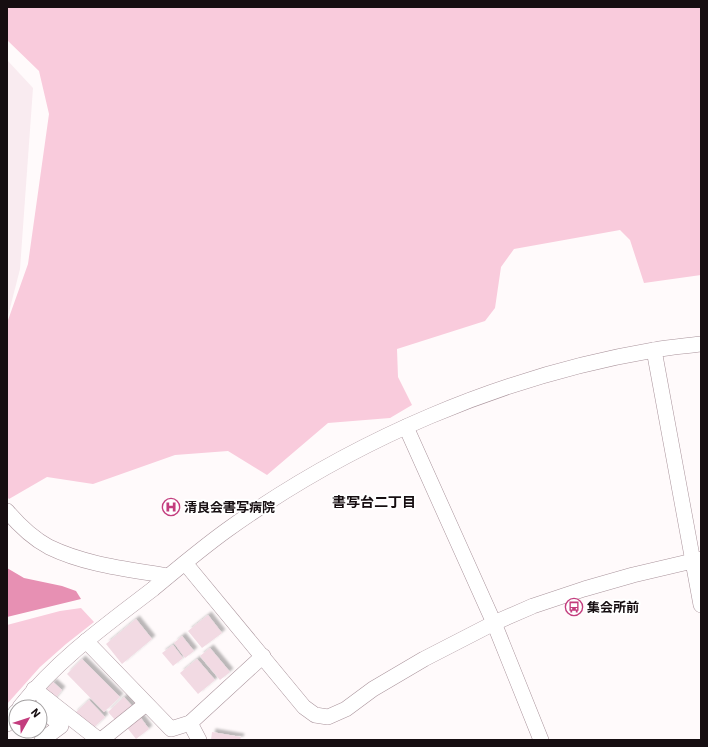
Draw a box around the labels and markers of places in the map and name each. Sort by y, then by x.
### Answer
hospital icon: 清良会書写病院 [161,497,181,517]
place label: 清良会書写病院 [184,499,275,516]
bus stop icon: 集会所前 [564,597,584,617]
place label: 集会所前 [587,599,639,616]

